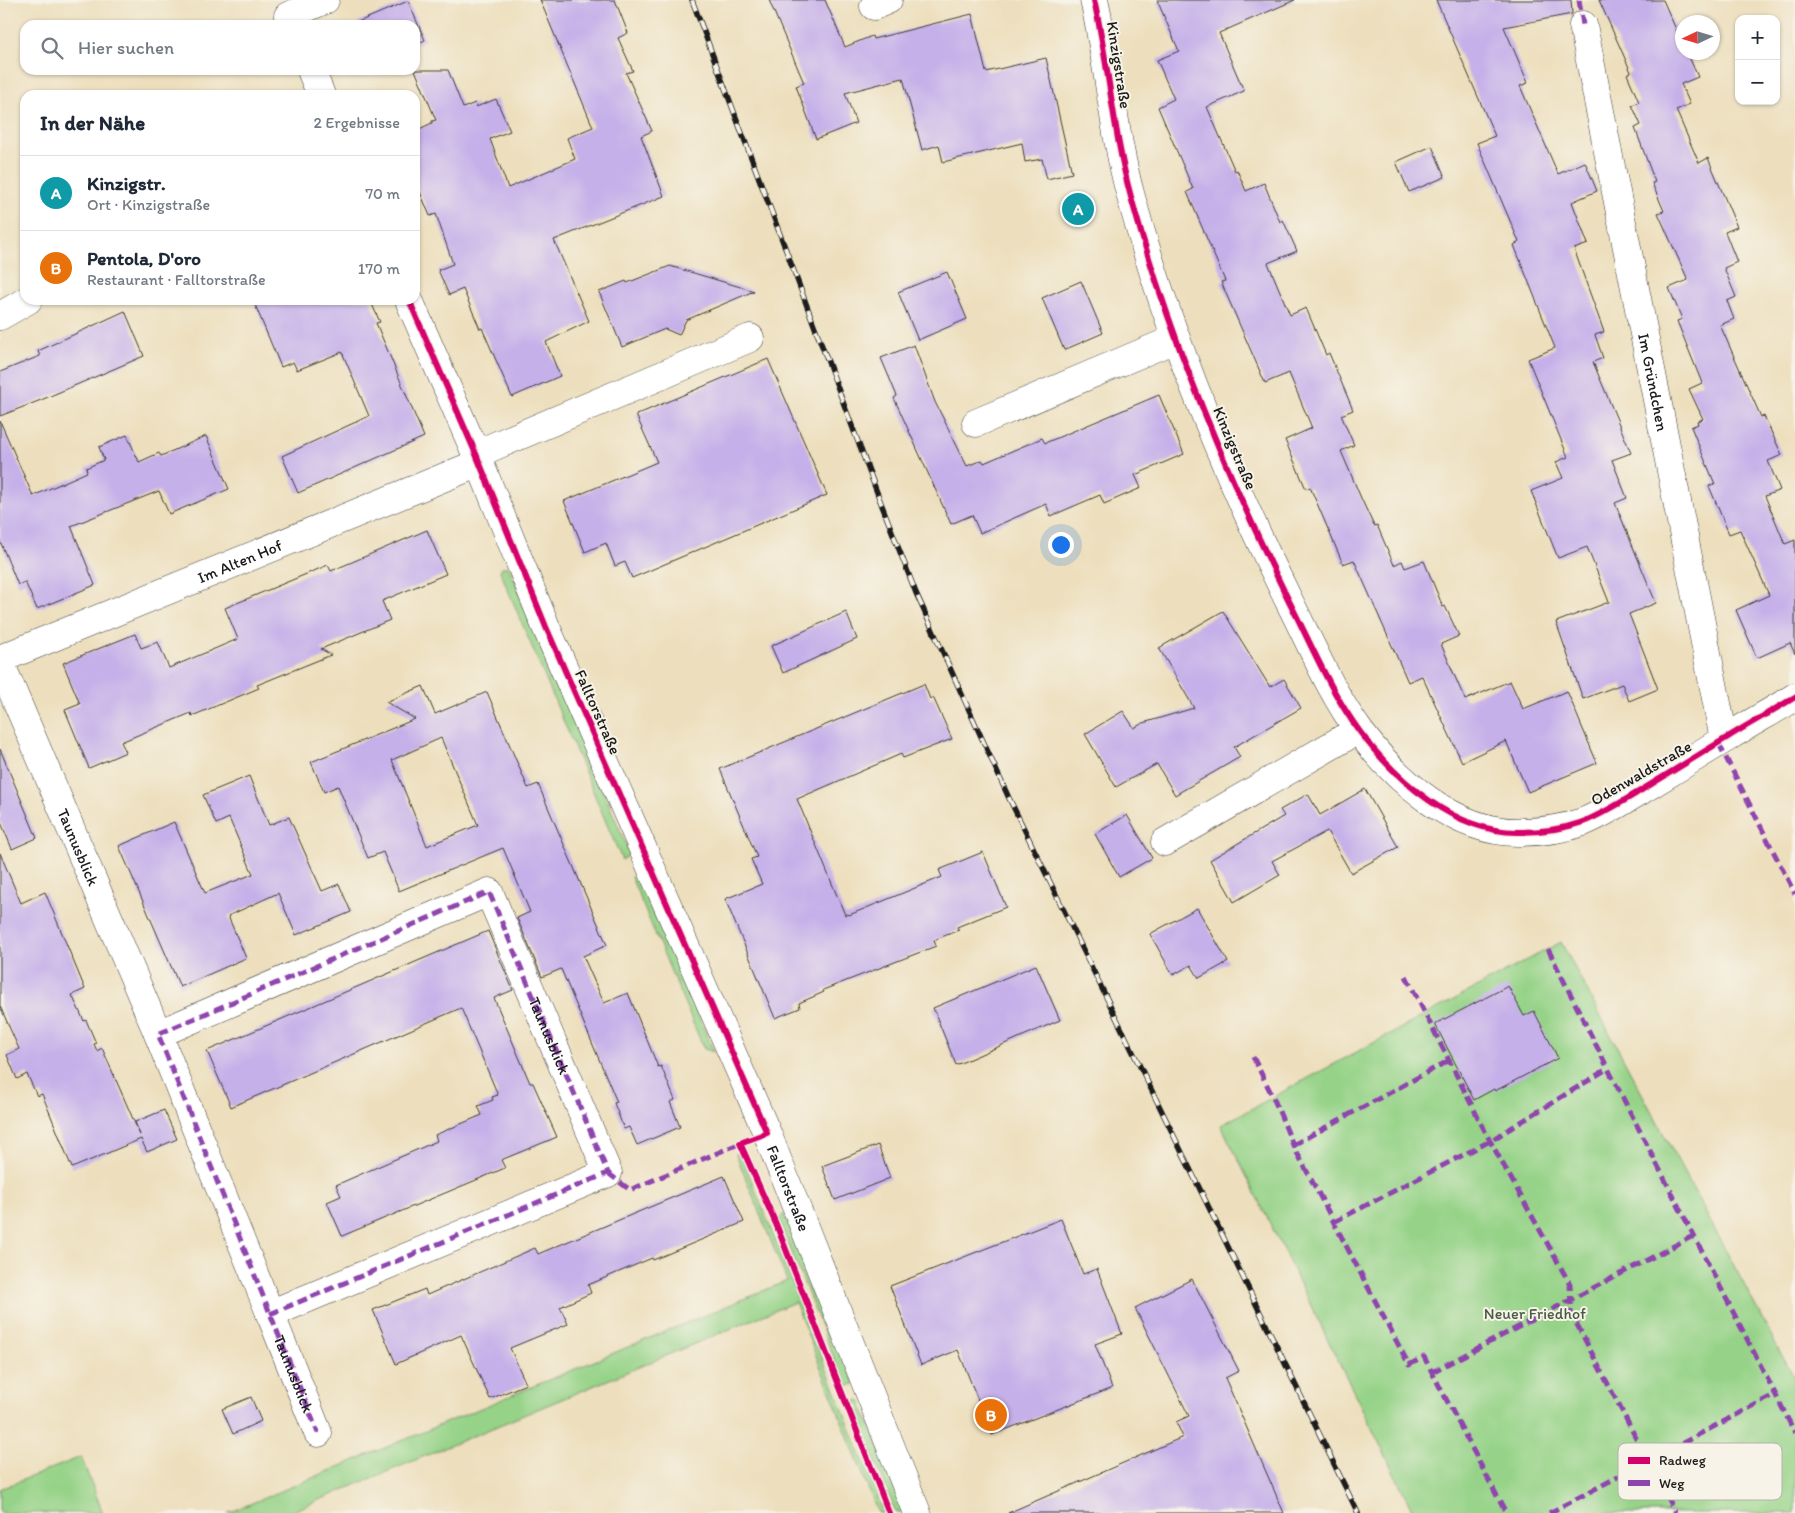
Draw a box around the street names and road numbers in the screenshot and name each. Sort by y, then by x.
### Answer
street label: Kinzigstraße [1103,20,1135,110]
street label: Im Gründchen [1635,332,1672,433]
street label: Kinzigstraße [1209,404,1261,492]
street label: Im Alten Hof [195,535,285,587]
street label: Falltorstraße [571,667,625,757]
street label: Odenwaldstraße [1587,736,1695,810]
street label: Taunusblick [54,805,104,889]
street label: Taunusblick [525,994,575,1078]
street label: Falltorstraße [763,1142,814,1234]
street label: Taunusblick [270,1332,319,1416]

